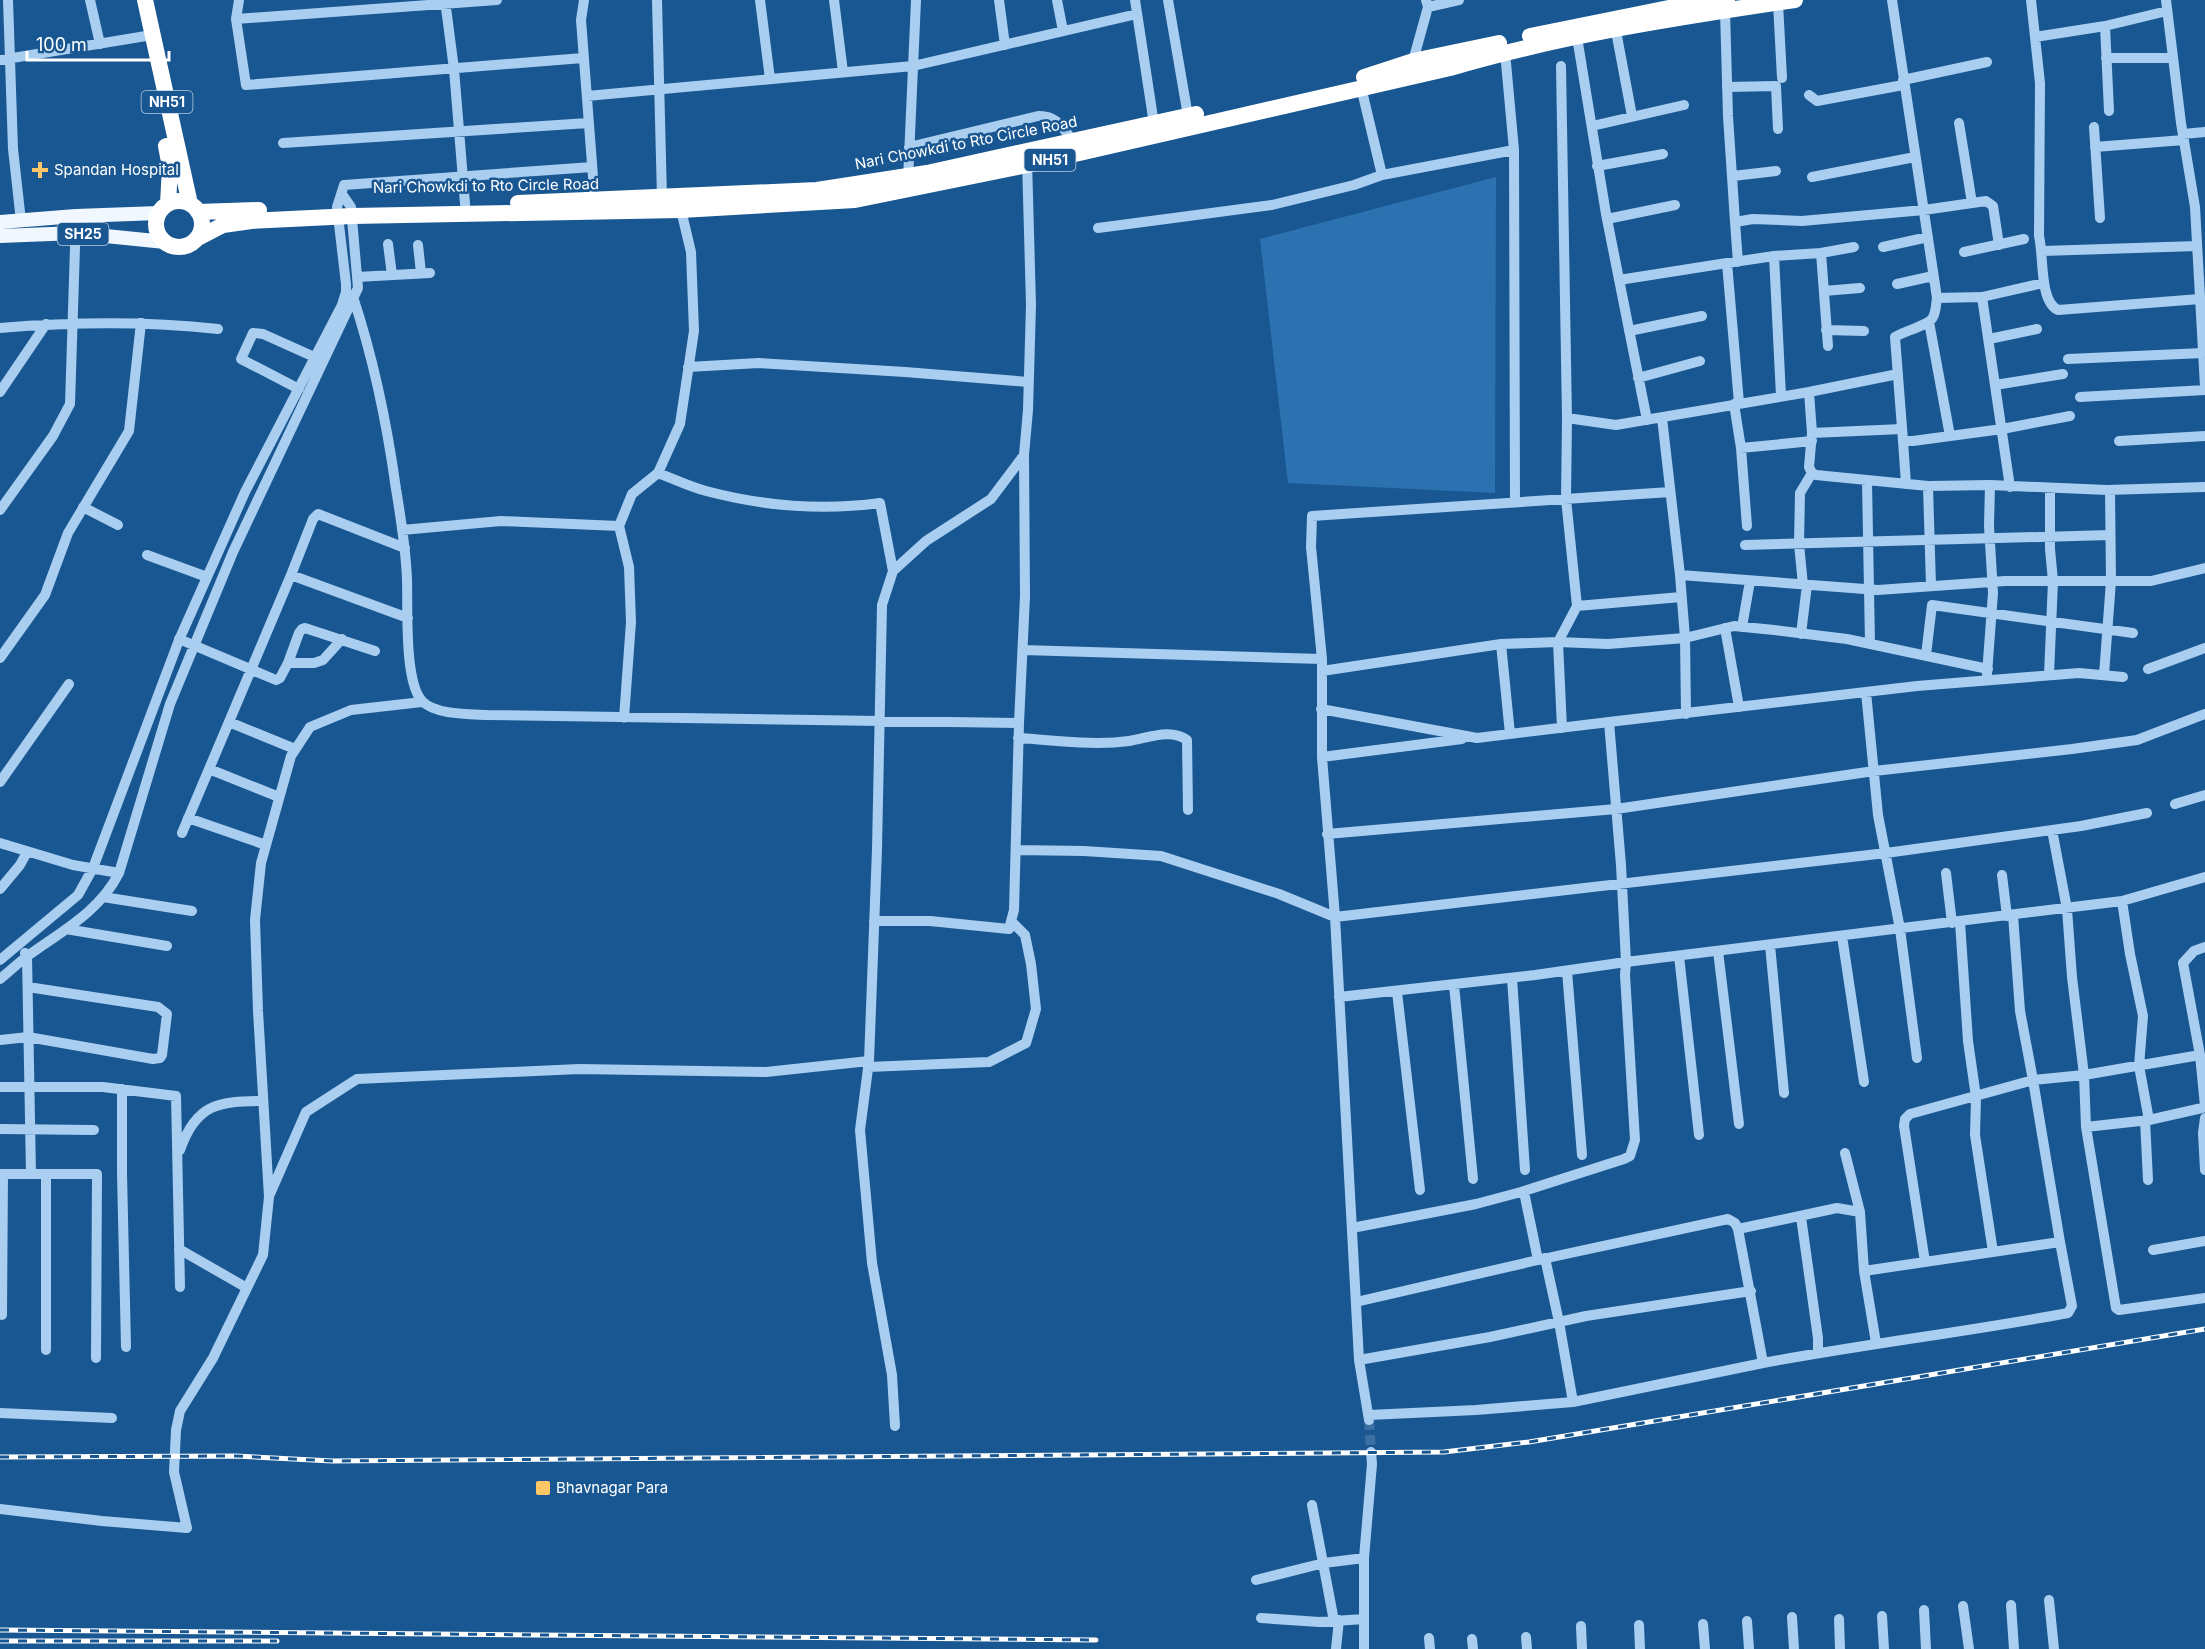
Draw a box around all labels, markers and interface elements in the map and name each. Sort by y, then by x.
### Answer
scale bar [27,24,170,62]
text: 100 m [36,34,87,55]
road number: NH51 [142,91,192,113]
street label: Nari Chowkdi to Rto Circle Road [853,112,1079,173]
road number: NH51 [1024,149,1076,171]
place label: Spandan Hospital [54,160,179,179]
marker: Spandan Hospital [31,161,49,179]
street label: Nari Chowkdi to Rto Circle Road [373,174,599,197]
road number: SH25 [58,223,109,245]
place label: Bhavnagar Para [556,1478,668,1497]
marker: Bhavnagar Para [534,1479,552,1497]

